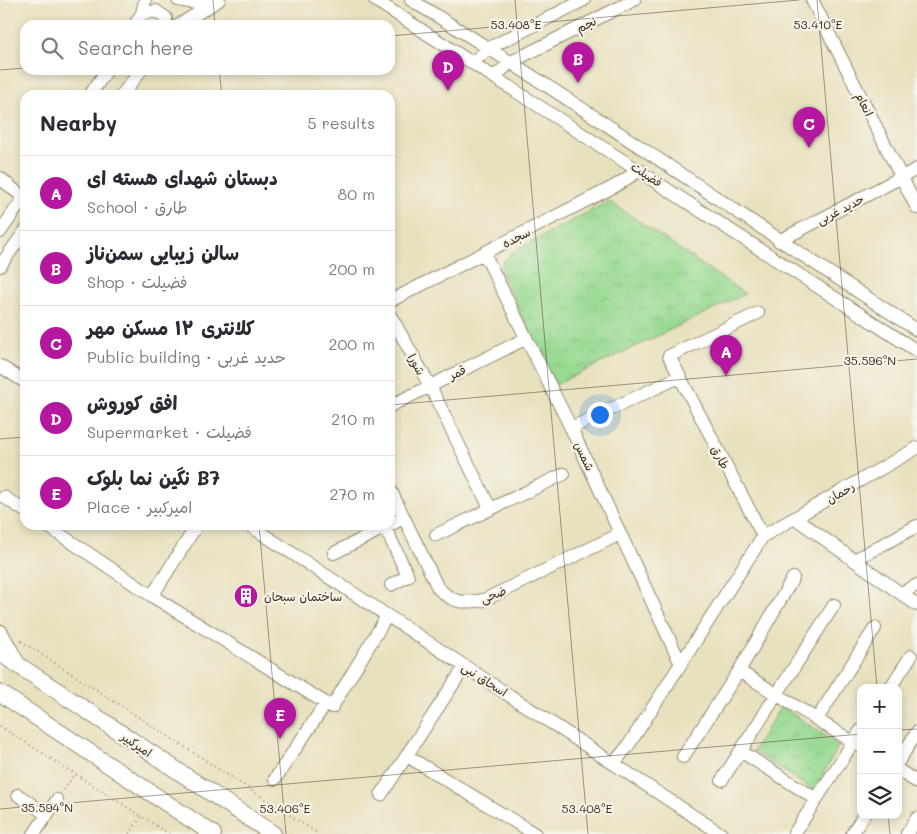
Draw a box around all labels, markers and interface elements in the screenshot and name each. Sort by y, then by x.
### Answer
street label: نجم [573,12,600,37]
text: 53.408°E [491,16,542,32]
text: 53.410°E [794,16,843,32]
search box [20,20,395,75]
icon: search [38,34,66,62]
text: Search here [78,35,194,60]
pin: B [562,42,594,83]
pin: D [432,50,464,91]
street label: انعام [850,89,878,120]
pin: C [793,107,825,148]
text: Nearby [40,109,117,136]
text: 5 results [307,112,375,133]
street label: فضیلت [628,158,666,190]
text: دبستان شهدای هسته ای [87,165,278,190]
text: A [50,183,62,204]
text: 80 m [338,183,375,204]
street label: حدید غربی [813,190,867,229]
text: School · طارق [87,196,187,217]
street label: سجده [499,223,533,252]
text: سالن زیبایی سمن‌ناز [87,240,239,265]
text: B [51,258,61,279]
text: 200 m [328,258,375,279]
text: Shop · فضیلت [87,271,187,292]
text: کلانتری ۱۲ مسکن مهر [87,315,255,340]
text: C [50,333,62,354]
text: 200 m [328,333,375,354]
pin: A [710,335,742,376]
text: Public building · حدید غربی [87,346,286,367]
street label: شورا [405,350,429,378]
text: 35.596°N [844,352,896,368]
street label: قمر [445,361,468,383]
text: افق کوروش [87,390,177,415]
your location [587,402,613,428]
text: D [50,408,62,429]
text: 210 m [331,408,375,429]
text: Supermarket · فضیلت [87,421,252,442]
street label: شمس [571,439,599,473]
street label: طارق [708,442,734,472]
text: نگین نما بلوک B7 [87,465,220,490]
street label: رحمان [823,478,857,506]
text: E [51,483,61,504]
text: 270 m [329,483,375,504]
text: Place · امیرکبیر [87,496,192,517]
street label: ضحی [478,582,509,607]
building icon: ساختمان سبحان [233,583,259,609]
place label: ساختمان سبحان [264,588,342,605]
street label: اسحاق نبی [459,658,511,701]
map controls [857,684,902,819]
button: + [857,684,902,729]
pin: E [264,698,296,739]
street label: امیرکبیر [117,727,155,761]
button: − [857,729,902,774]
button: layers [857,774,902,819]
text: 35.594°N [21,799,73,815]
text: 53.406°E [260,800,311,816]
text: 53.408°E [562,800,613,816]

